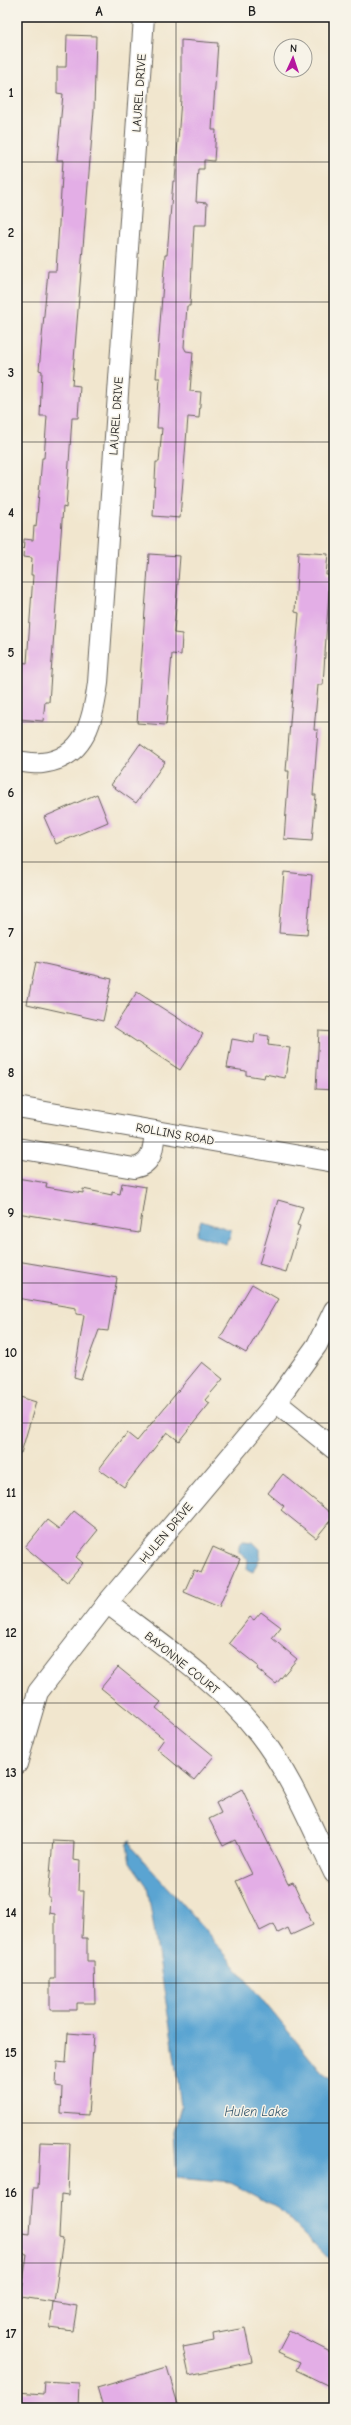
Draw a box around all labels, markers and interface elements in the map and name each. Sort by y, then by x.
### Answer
text: A [95,4,103,19]
text: B [248,4,256,19]
north arrow [273,38,313,78]
text: N [290,42,297,55]
street label: LAUREL DRIVE [129,53,149,133]
text: 1 [8,85,14,100]
text: 2 [8,225,14,240]
text: 3 [8,365,14,380]
street label: LAUREL DRIVE [106,376,126,456]
text: 4 [8,505,14,520]
text: 5 [8,645,15,660]
text: 6 [8,785,15,800]
text: 7 [8,925,14,940]
text: 8 [8,1065,14,1080]
street label: ROLLINS ROAD [135,1120,215,1148]
text: 9 [8,1205,15,1220]
text: 10 [5,1345,17,1360]
text: 11 [6,1485,16,1500]
street label: HULEN DRIVE [136,1500,196,1566]
text: 12 [5,1625,17,1640]
street label: BAYONNE COURT [142,1629,223,1698]
text: 13 [5,1765,17,1780]
text: 14 [5,1905,17,1920]
text: 15 [5,2045,17,2060]
water label: Hulen Lake [224,2104,288,2119]
text: 16 [5,2185,17,2200]
text: 17 [6,2326,17,2341]

